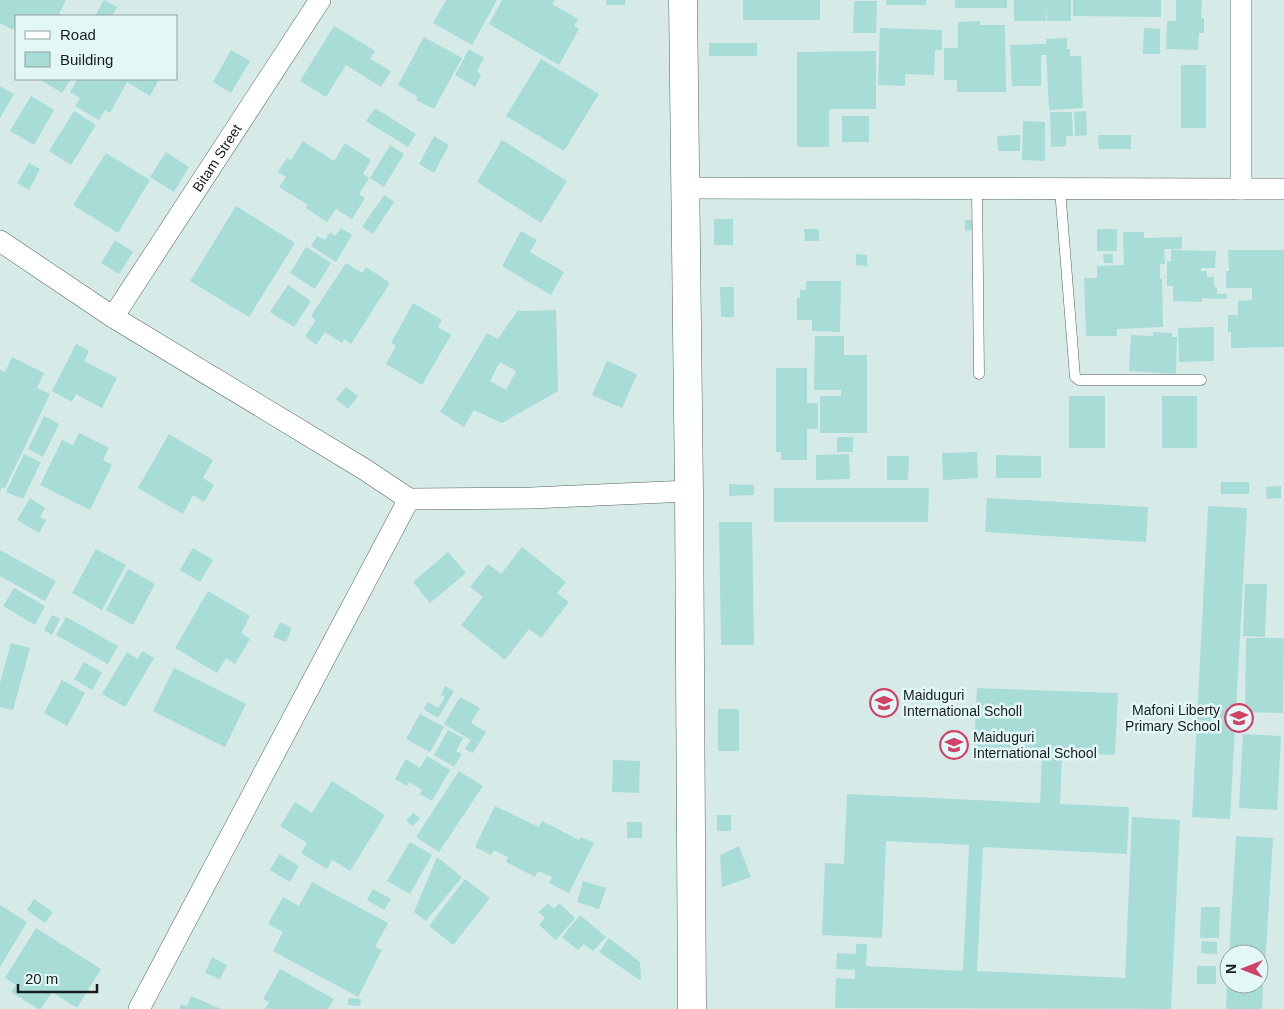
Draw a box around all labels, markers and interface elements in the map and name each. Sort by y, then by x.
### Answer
legend [15,15,178,80]
text: Road [60,26,96,43]
text: Building [60,51,113,68]
street label: Bitam Street [189,121,245,195]
place label: Maiduguri International Scholl [903,687,1022,719]
school or university icon: Maiduguri International Scholl [869,688,899,718]
place label: Mafoni Liberty Primary School [1125,702,1220,734]
school or university icon: Mafoni Liberty Primary School [1224,703,1254,733]
place label: Maiduguri International School [973,729,1097,761]
school or university icon: Maiduguri International School [939,730,969,760]
north arrow [1219,944,1269,994]
scale bar [18,962,96,994]
text: N [1223,964,1239,974]
text: 20 m [25,970,58,987]

